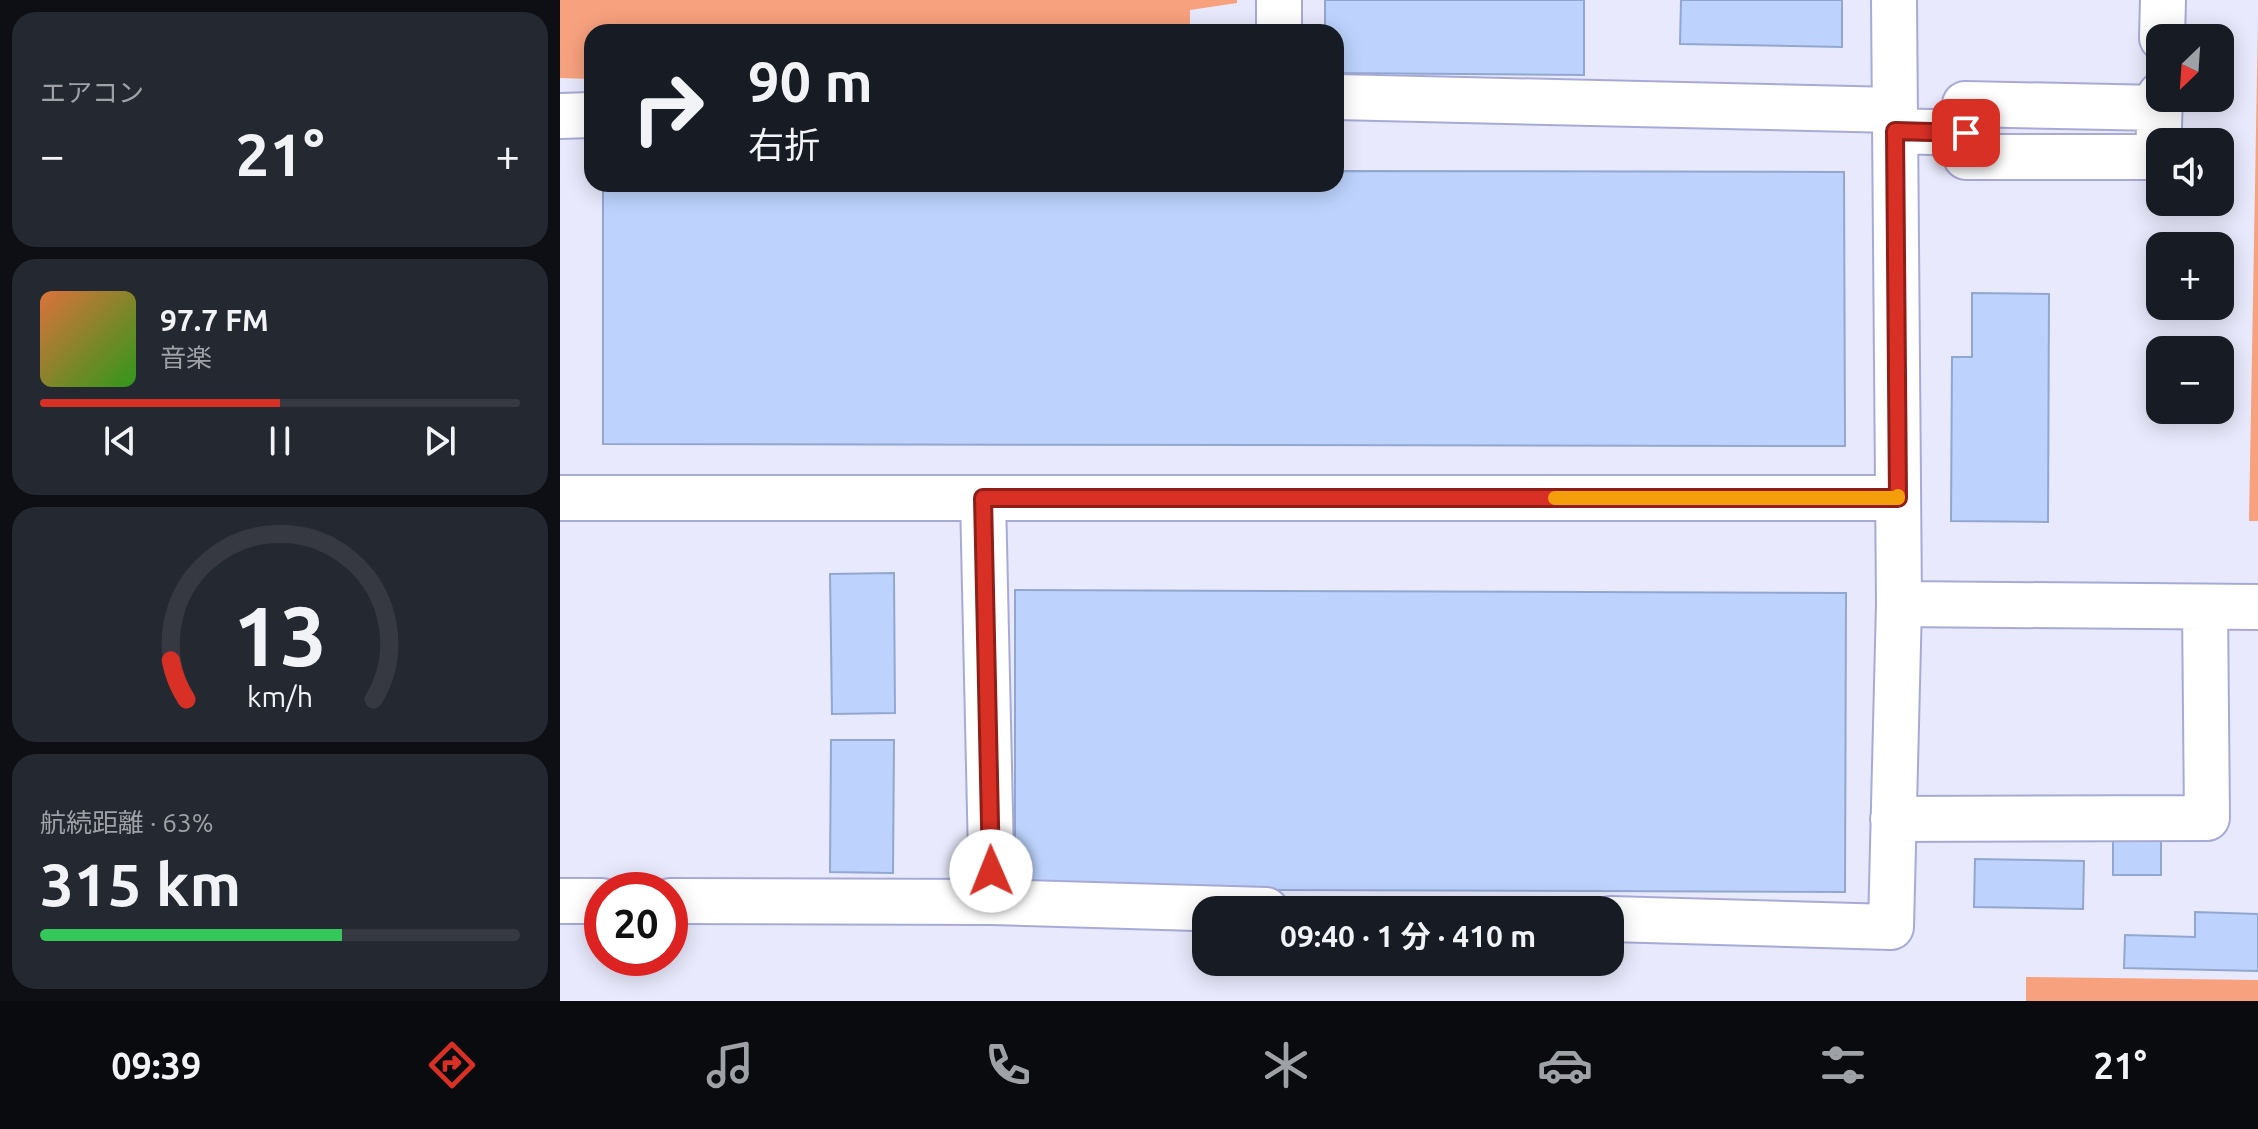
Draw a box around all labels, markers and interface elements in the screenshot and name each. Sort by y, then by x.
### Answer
north arrow [2146,24,2234,112]
map controls [2146,24,2234,424]
text: 90 m [748,50,873,113]
icon: right [616,56,720,160]
text: エアコン [40,78,144,107]
pin [1932,99,2000,167]
icon: arrive [1944,111,1988,155]
text: 21° [236,120,324,187]
text: 右折 [748,124,820,165]
button: sound [2146,128,2234,216]
text: − [40,130,65,179]
text: + [495,130,520,179]
button: + [2146,232,2234,320]
text: 97.7 FM [160,303,269,337]
button: − [2146,336,2234,424]
text: 音楽 [160,343,212,372]
icon: previous [98,419,142,463]
icon: pause [258,419,302,463]
icon: next [418,419,462,463]
text: 13 [233,588,327,682]
text: km/h [247,680,313,712]
text: 航続距離 · 63% [40,808,214,837]
position arrow [949,829,1033,913]
text: 315 km [40,850,241,917]
speed limit sign: 20 [584,872,688,976]
text: 09:40 · 1 分 · 410 m [1280,919,1536,953]
icon: directions [424,1037,480,1093]
icon: music [702,1037,758,1093]
icon: phone [980,1037,1036,1093]
icon: climate [1258,1037,1314,1093]
icon: car [1537,1037,1593,1093]
icon: filters [1815,1037,1871,1093]
text: 09:39 [111,1045,201,1086]
text: 21° [2093,1045,2147,1086]

